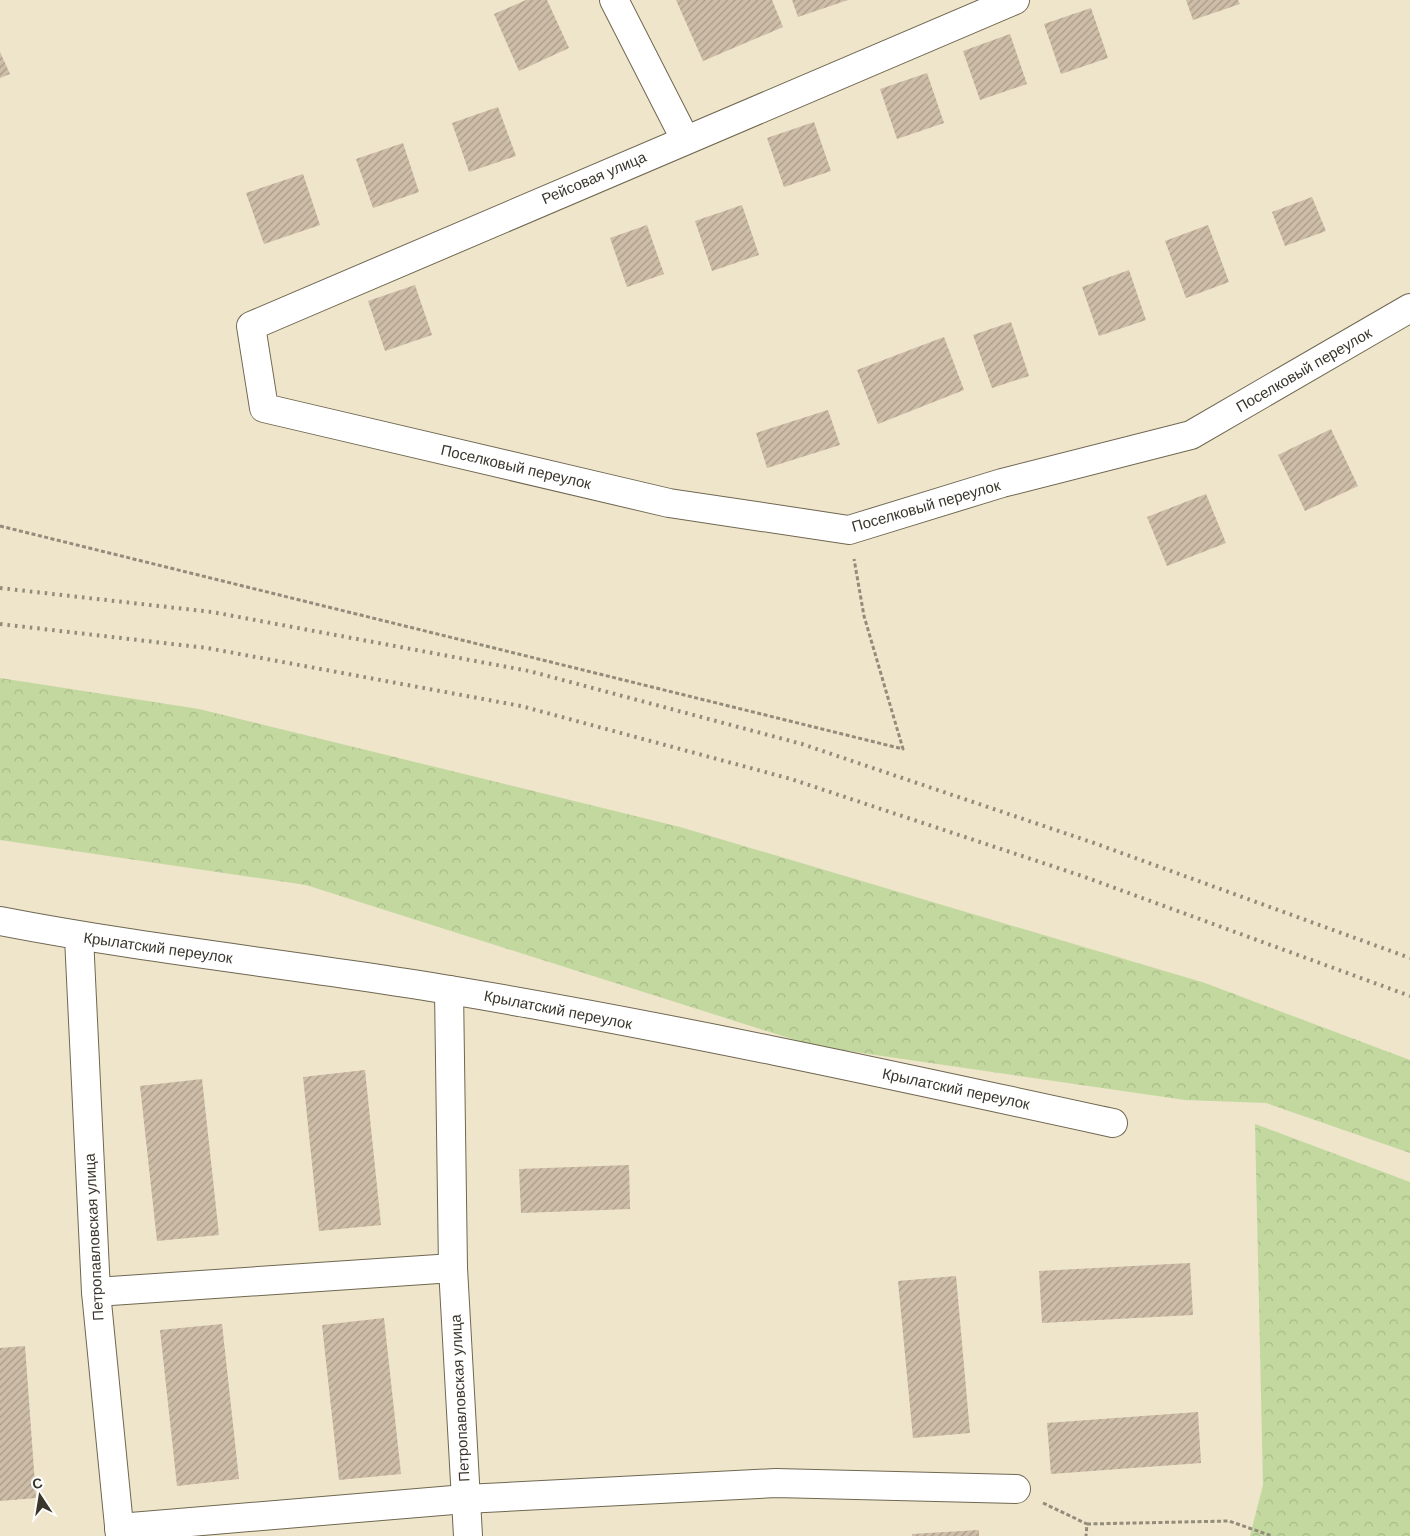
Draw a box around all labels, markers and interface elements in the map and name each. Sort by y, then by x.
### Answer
street label: Рейсовая улица [539,148,649,207]
street label: Поселковый переулок [1233,324,1375,415]
street label: Поселковый переулок [439,441,593,492]
street label: Поселковый переулок [850,476,1002,535]
street label: Крылатский переулок [82,929,234,966]
street label: Крылатский переулок [483,987,634,1032]
street label: Крылатский переулок [881,1065,1032,1113]
street label: Петропавловская улица [81,1152,106,1321]
street label: Петропавловская улица [447,1313,472,1482]
north arrow [15,1471,65,1521]
text: С [31,1474,44,1492]

